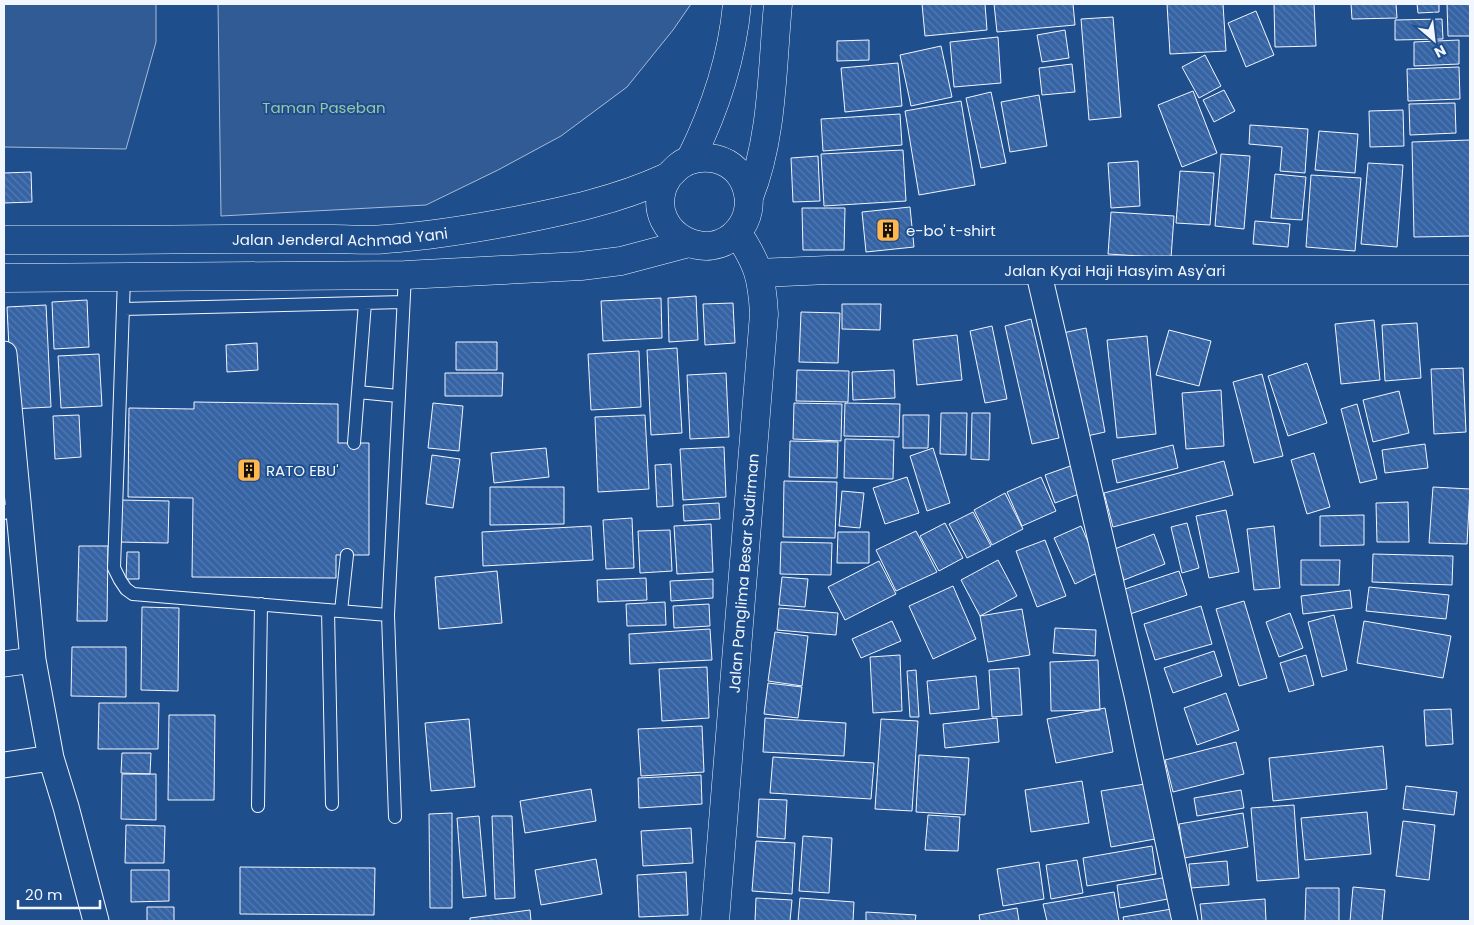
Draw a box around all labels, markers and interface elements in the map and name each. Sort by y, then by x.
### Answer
north arrow [1409,15,1459,65]
text: N [1431,40,1449,63]
park label: Taman Paseban [262,97,386,118]
building icon: e-bo' t-shirt [875,217,901,243]
place label: e-bo' t-shirt [906,220,996,241]
street label: Jalan Jenderal Achmad Yani [232,222,449,250]
street label: Jalan Kyai Haji Hasyim Asy'ari [1004,260,1225,281]
street label: Jalan Panglima Besar Sudirman [723,452,763,694]
building icon: RATO EBU' [236,457,262,483]
place label: RATO EBU' [266,460,339,481]
scale bar [18,878,100,910]
text: 20 m [25,884,63,905]

